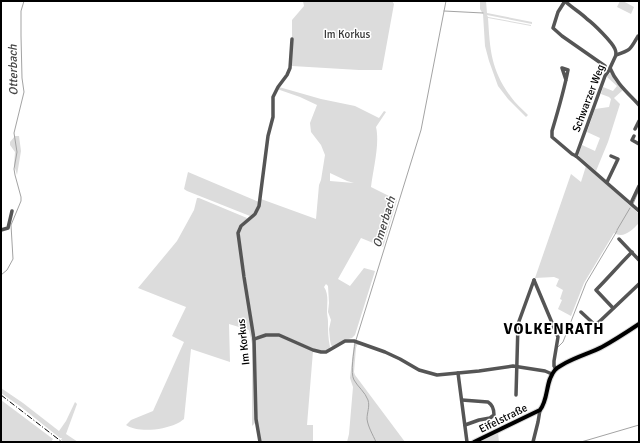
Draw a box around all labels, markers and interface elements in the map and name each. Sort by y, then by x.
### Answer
park label: Im Korkus [324,28,371,41]
water label: Otterbach [6,44,21,96]
street label: Schwarzer Weg [570,62,607,134]
water label: Omerbach [370,194,399,249]
street label: Im Korkus [235,318,252,366]
district label: VOLKENRATH [504,320,604,338]
street label: Eifelstraße [477,401,529,436]

